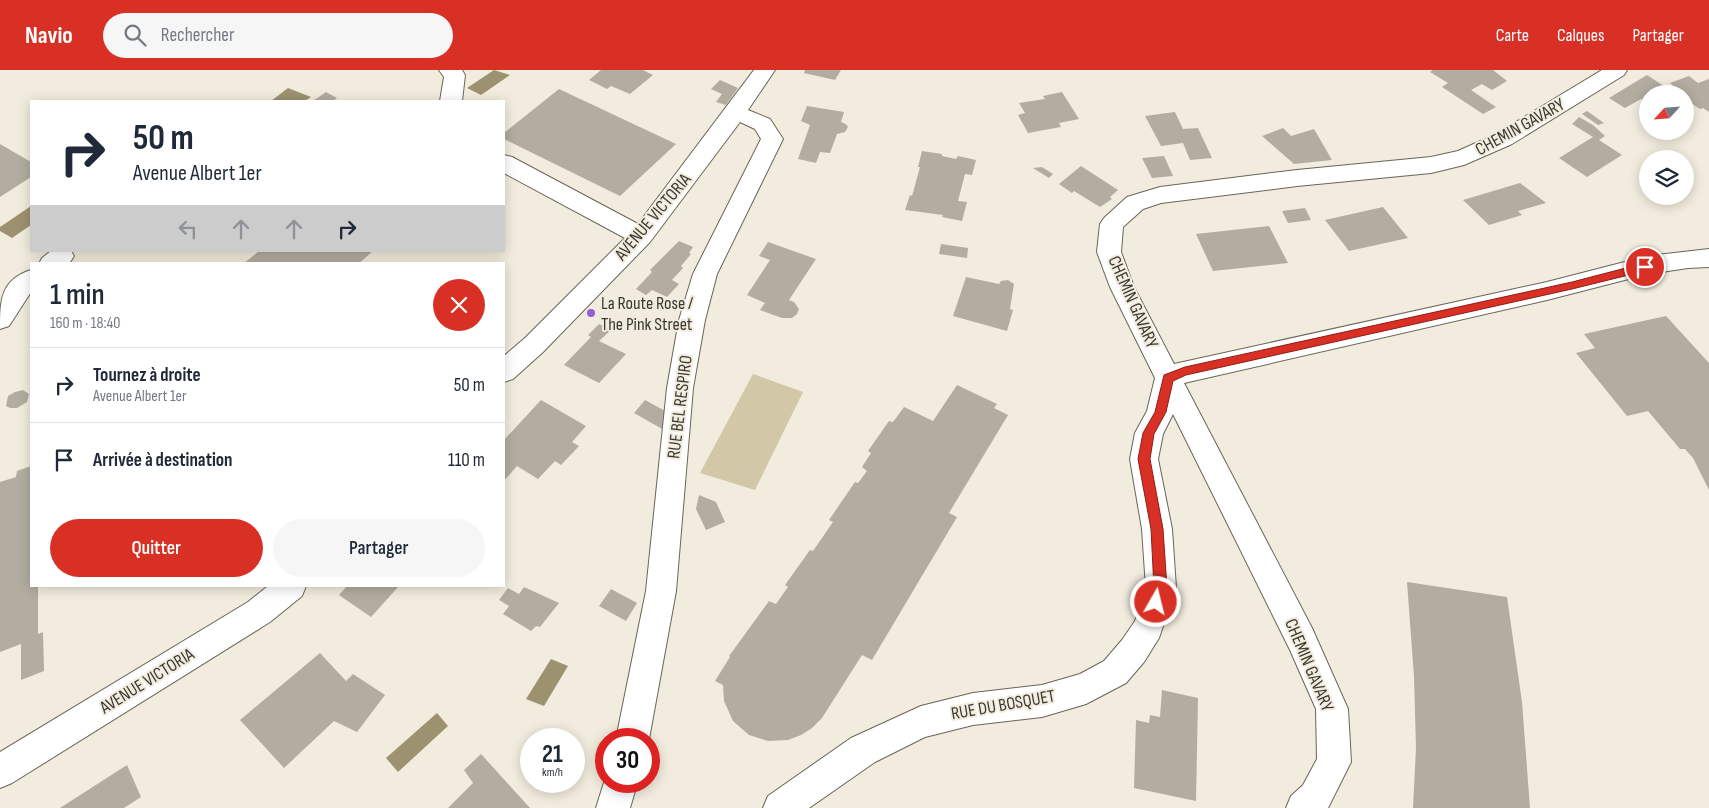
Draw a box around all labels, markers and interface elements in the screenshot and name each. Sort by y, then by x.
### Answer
search box [103,13,453,58]
text: Navio [25,21,73,50]
icon: search [121,21,149,49]
text: Rechercher [161,24,234,47]
text: Carte [1496,25,1529,46]
text: Calques [1557,25,1604,46]
text: Partager [1632,25,1684,46]
north arrow [1639,85,1694,140]
map controls [1639,85,1694,205]
street label: CHEMIN GAVARY [1472,94,1569,160]
text: 50 m [133,117,194,160]
icon: right [50,120,115,185]
button: layers [1639,150,1694,205]
text: Avenue Albert 1er [133,160,262,187]
street label: AVENUE VICTORIA [610,169,696,265]
icon: left [174,215,202,243]
icon: ahead [227,215,255,243]
icon: ahead [280,215,308,243]
icon: right [333,215,361,243]
pin [1624,246,1666,288]
street label: CHEMIN GAVARY [1103,253,1163,352]
icon: arrive [1631,253,1659,281]
text: 1 min [50,277,105,313]
button: close [433,279,485,331]
place label: La Route Rose / The Pink Street [601,293,694,335]
marker: La Route Rose / The Pink Street [585,307,597,319]
text: 160 m · 18:40 [50,314,120,333]
street label: RUE BEL RESPIRO [663,354,697,460]
text: Tournez à droite [93,364,201,387]
icon: right [50,371,78,399]
text: 50 m [454,374,485,397]
text: Avenue Albert 1er [93,387,187,406]
icon: arrive [50,446,78,474]
text: Arrivée à destination [93,449,233,472]
text: 110 m [448,449,485,472]
button: Quitter [50,519,263,577]
button: Partager [273,519,485,577]
position arrow [1129,575,1181,627]
street label: CHEMIN GAVARY [1280,615,1338,715]
street label: AVENUE VICTORIA [95,644,198,719]
street label: RUE DU BOSQUET [949,686,1057,724]
speed limit sign: 30 [595,728,660,793]
text: 21 [542,739,563,770]
text: km/h [542,765,563,780]

